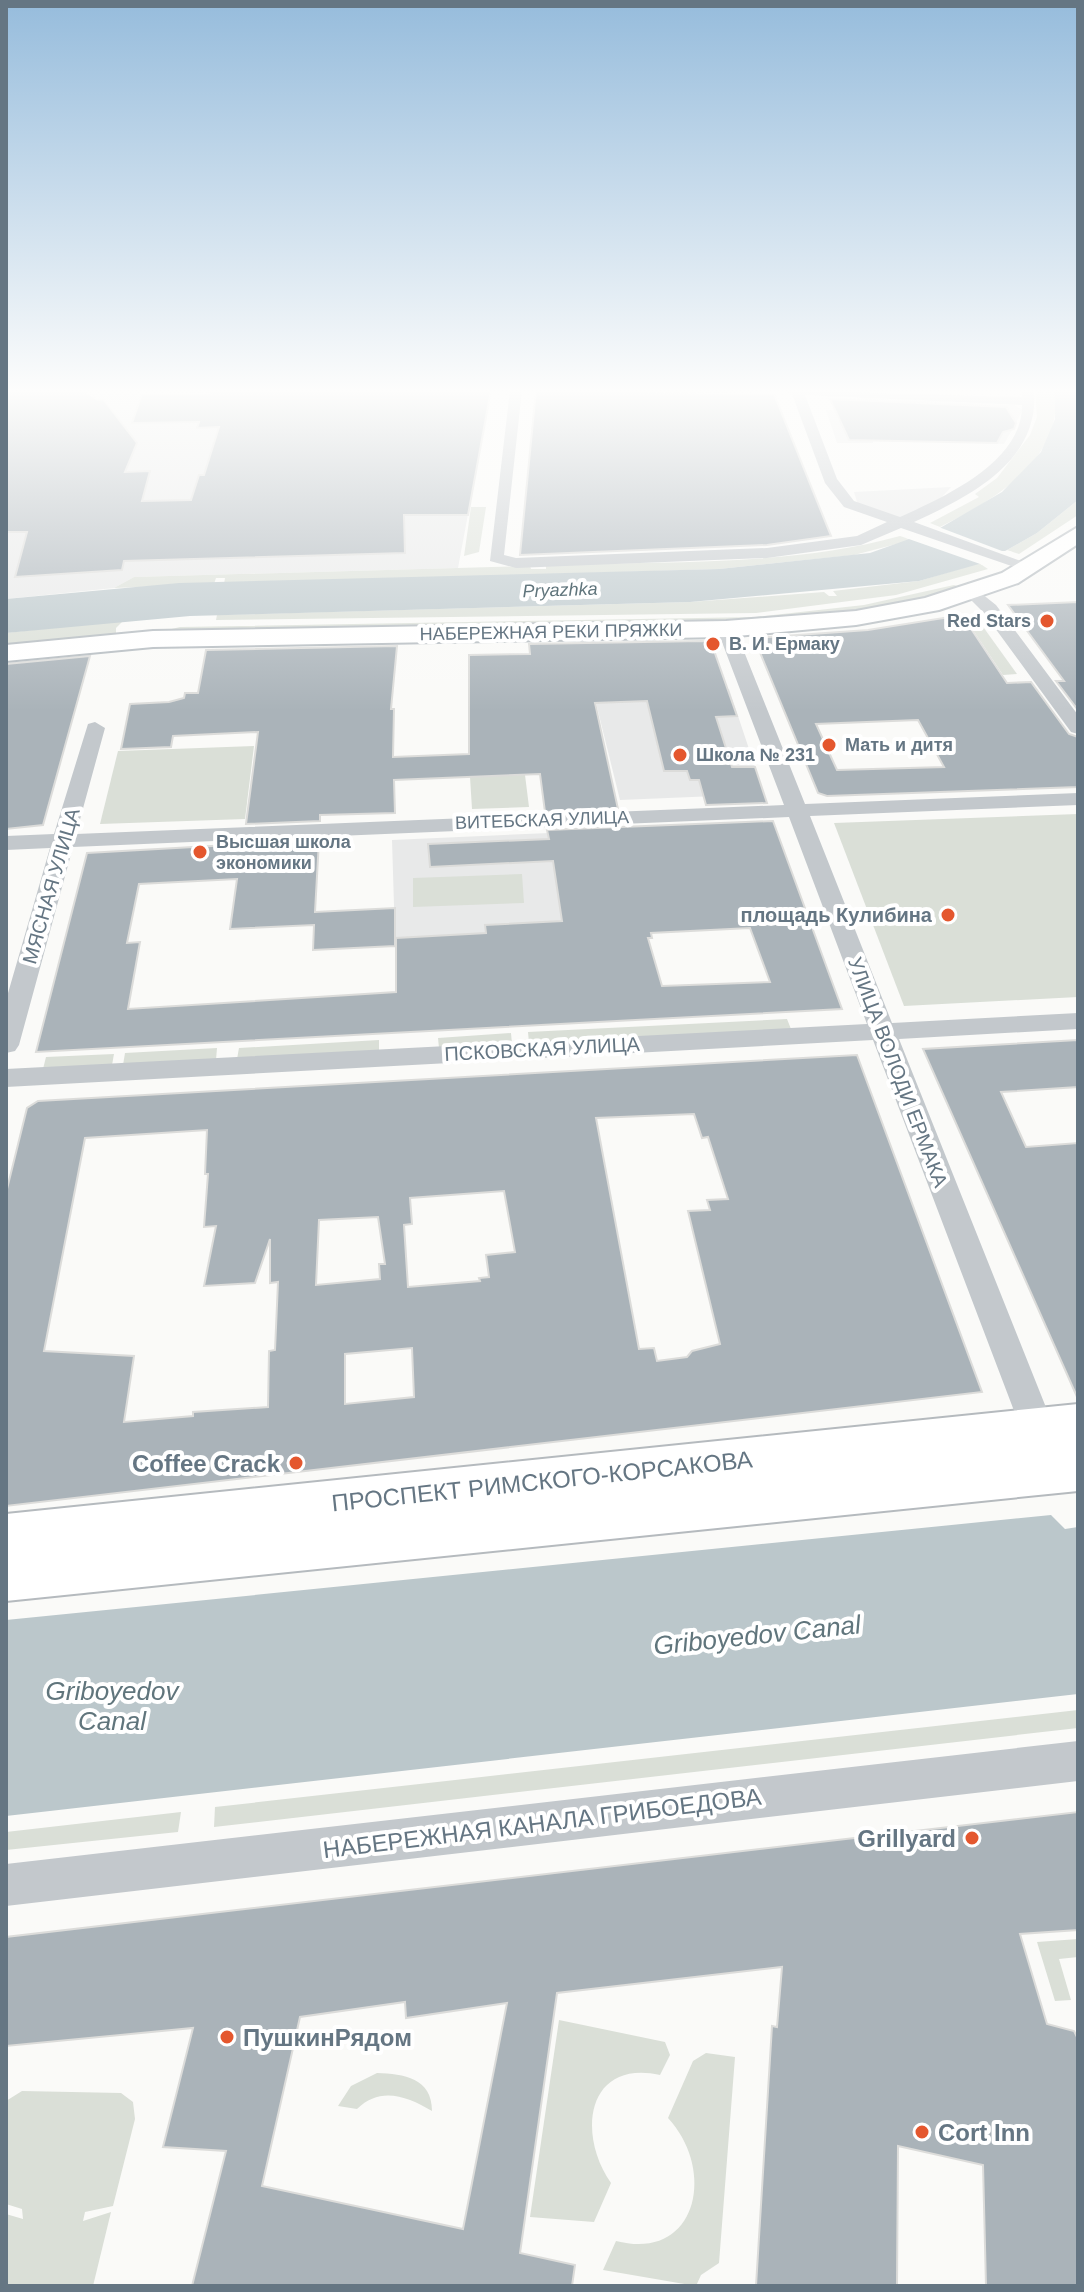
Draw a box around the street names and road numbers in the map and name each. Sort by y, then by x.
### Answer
street label: НАБЕРЕЖНАЯ РЕКИ ПРЯЖКИ [420,620,682,644]
street label: МЯСНАЯ УЛИЦА [18,805,84,966]
street label: ВИТЕБСКАЯ УЛИЦА [455,807,629,833]
street label: УЛИЦА ВОЛОДИ ЕРМАКА [844,954,952,1191]
street label: ПСКОВСКАЯ УЛИЦА [444,1033,641,1065]
street label: ПРОСПЕКТ РИМСКОГО-КОРСАКОВА [330,1445,754,1517]
street label: НАБЕРЕЖНАЯ КАНАЛА ГРИБОЕДОВА [321,1783,763,1863]

